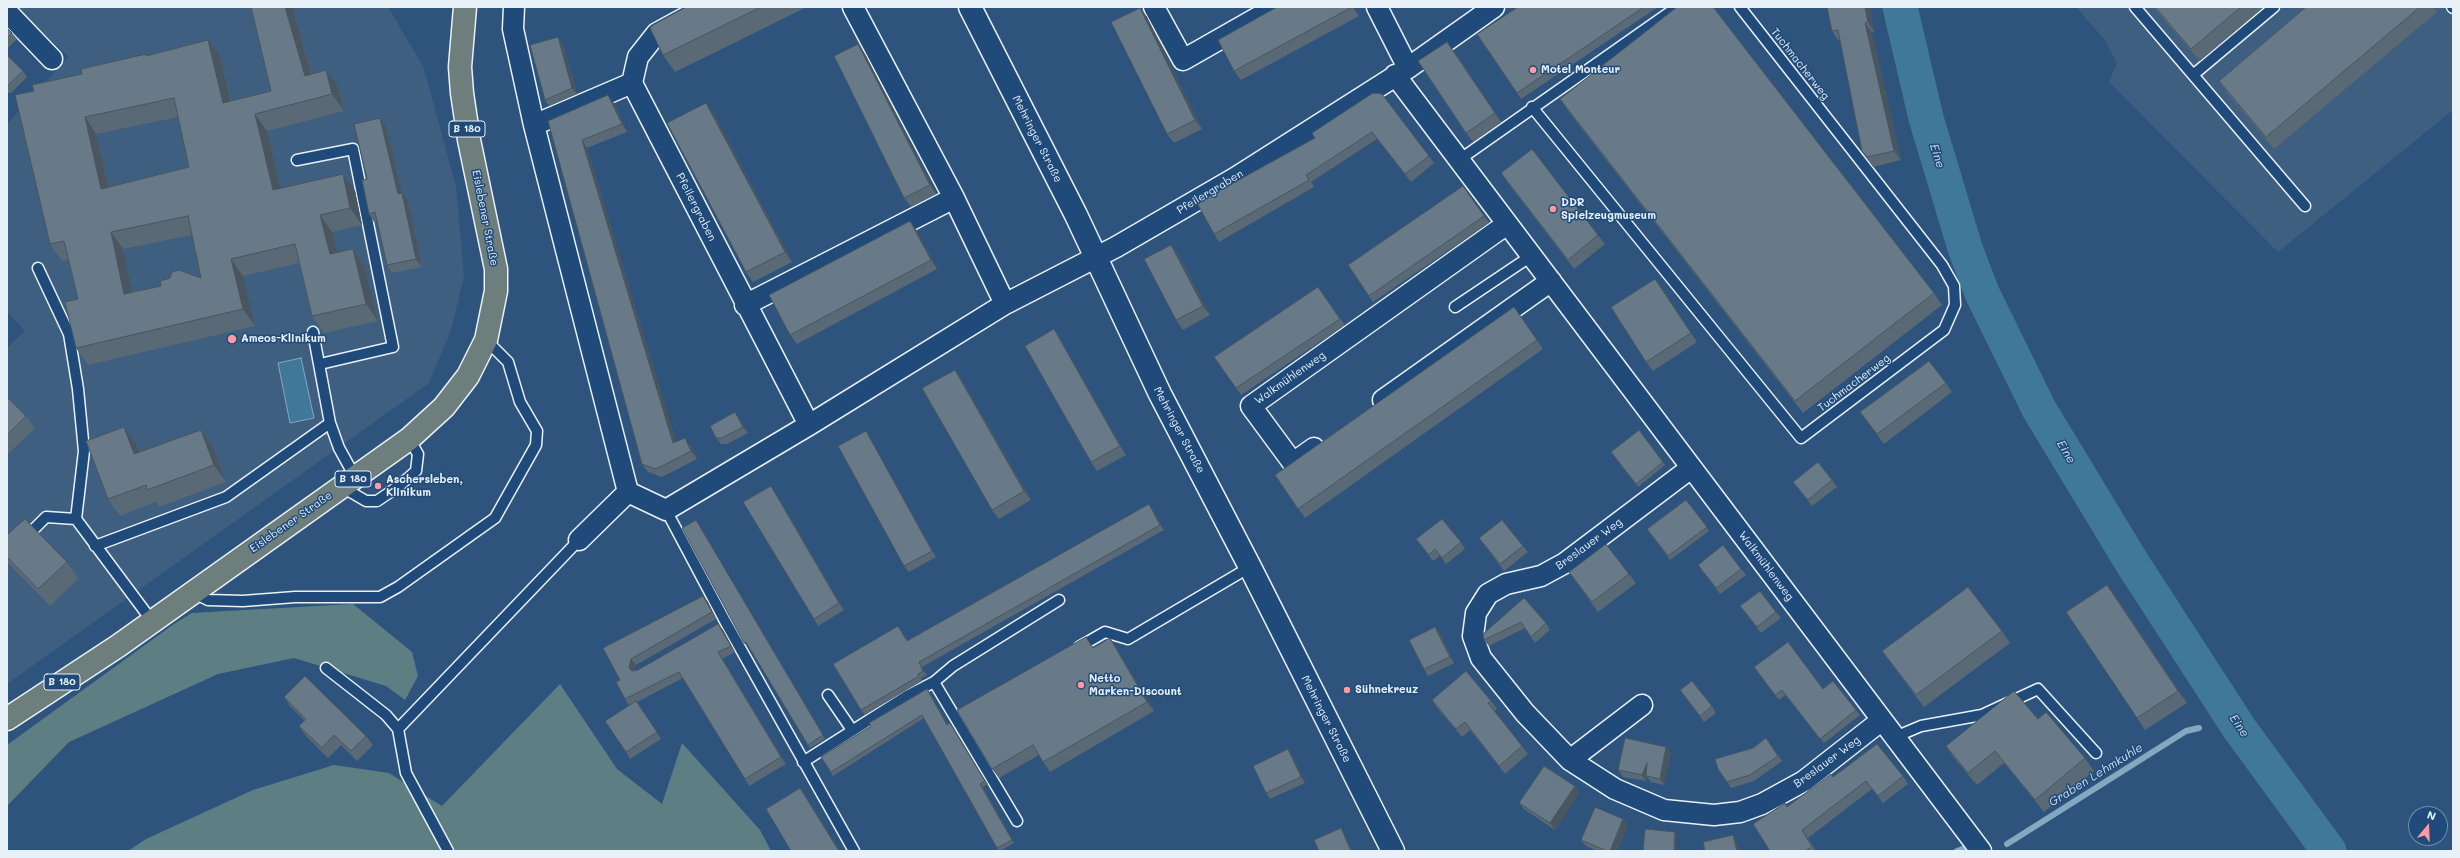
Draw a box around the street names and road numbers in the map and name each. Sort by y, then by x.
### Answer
street label: Tuchmacherweg [1768,26,1832,102]
street label: Mehringer Straße [1009,93,1065,185]
road number: B 180 [449,121,485,137]
street label: Pfeilergraben [1174,167,1246,217]
street label: Eislebener Straße [469,169,501,267]
street label: Pfeilergraben [673,171,719,243]
street label: Walkmühlenweg [1252,349,1328,407]
street label: Tuchmacherweg [1815,352,1893,414]
street label: Mehringer Straße [1151,384,1207,476]
road number: B 180 [335,471,371,487]
street label: Eislebener Straße [247,489,335,555]
street label: Breslauer Weg [1553,515,1625,573]
street label: Walkmühlenweg [1736,529,1796,603]
street label: Mehringer Straße [1298,673,1354,765]
road number: B 180 [44,674,80,690]
street label: Breslauer Weg [1791,733,1863,791]

